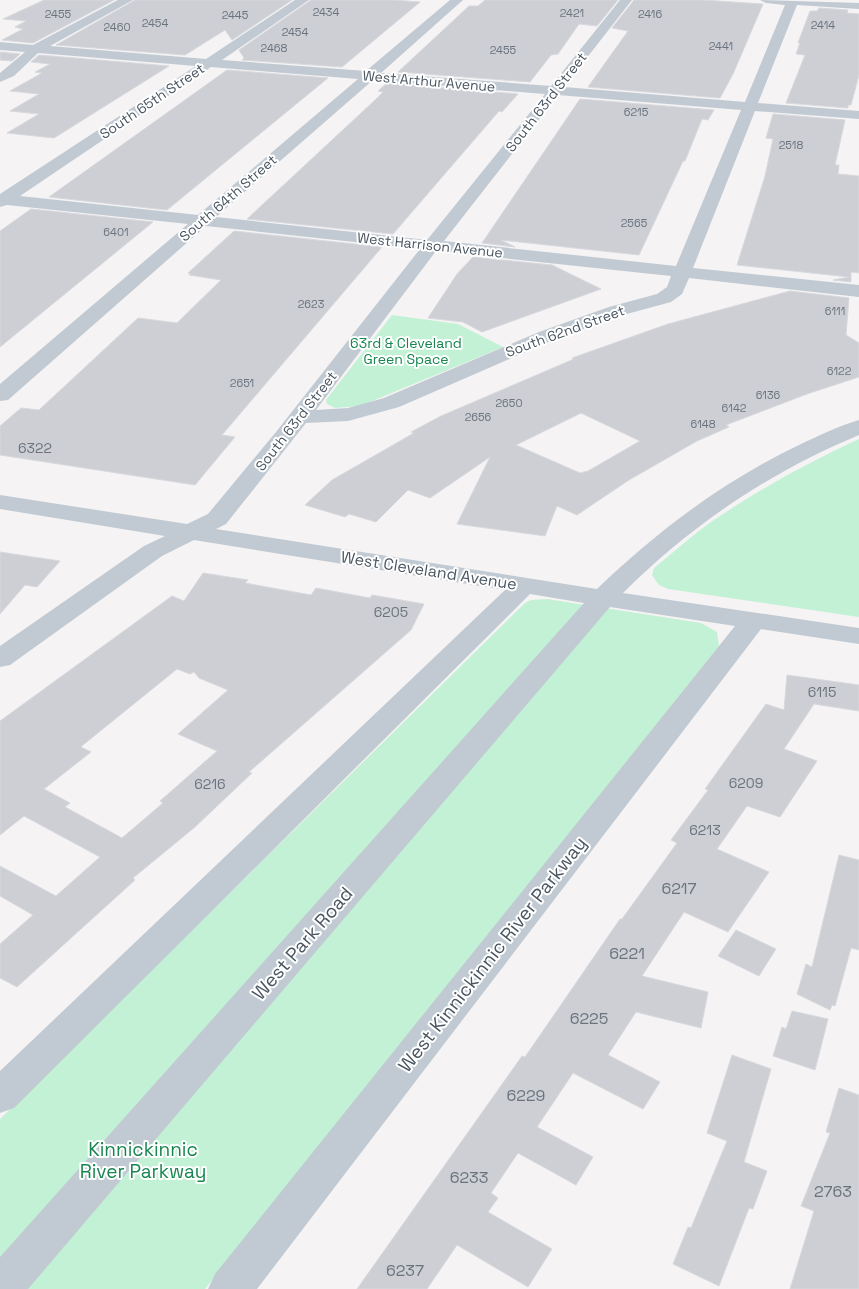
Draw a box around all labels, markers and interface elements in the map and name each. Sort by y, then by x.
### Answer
house number: 2434 [313,5,339,19]
house number: 2421 [560,6,584,20]
house number: 2455 [45,7,72,21]
house number: 2416 [638,7,662,21]
house number: 2445 [222,8,249,22]
house number: 2454 [142,16,168,30]
house number: 2414 [811,18,835,32]
house number: 2460 [104,20,130,34]
house number: 2454 [282,25,308,39]
house number: 2441 [709,39,733,53]
house number: 2468 [261,41,288,55]
house number: 2455 [490,43,517,57]
street label: South 63rd Street [501,48,591,156]
street label: South 65th Street [96,59,208,143]
street label: West Arthur Avenue [362,66,496,96]
house number: 6215 [624,105,649,119]
house number: 2518 [779,138,803,152]
street label: South 64th Street [176,151,280,245]
house number: 2565 [621,216,648,230]
house number: 6401 [103,225,129,239]
street label: West Harrison Avenue [356,228,504,262]
house number: 2623 [298,297,325,311]
street label: South 62nd Street [503,301,627,361]
house number: 6111 [825,304,845,318]
park label: 63rd & Cleveland Green Space [350,334,462,368]
house number: 6122 [827,364,852,378]
street label: South 63rd Street [251,367,341,475]
house number: 2651 [230,376,254,390]
house number: 6136 [756,388,781,402]
house number: 2650 [495,396,523,410]
house number: 6142 [722,401,747,415]
house number: 2656 [465,410,492,424]
house number: 6148 [690,417,716,431]
house number: 6322 [18,439,52,457]
street label: West Cleveland Avenue [340,546,518,595]
house number: 6205 [374,603,408,621]
house number: 6115 [808,683,836,701]
house number: 6209 [729,774,763,792]
house number: 6216 [194,775,226,793]
house number: 6213 [689,821,721,839]
street label: West Kinnickinnic River Parkway [393,831,592,1077]
house number: 6217 [661,878,697,899]
street label: West Park Road [246,882,358,1005]
house number: 6221 [609,943,645,964]
house number: 6225 [570,1008,608,1029]
house number: 6229 [507,1085,545,1106]
park label: Kinnickinnic River Parkway [80,1137,206,1184]
house number: 6233 [450,1167,488,1188]
house number: 2763 [814,1181,852,1202]
house number: 6237 [386,1260,424,1281]

